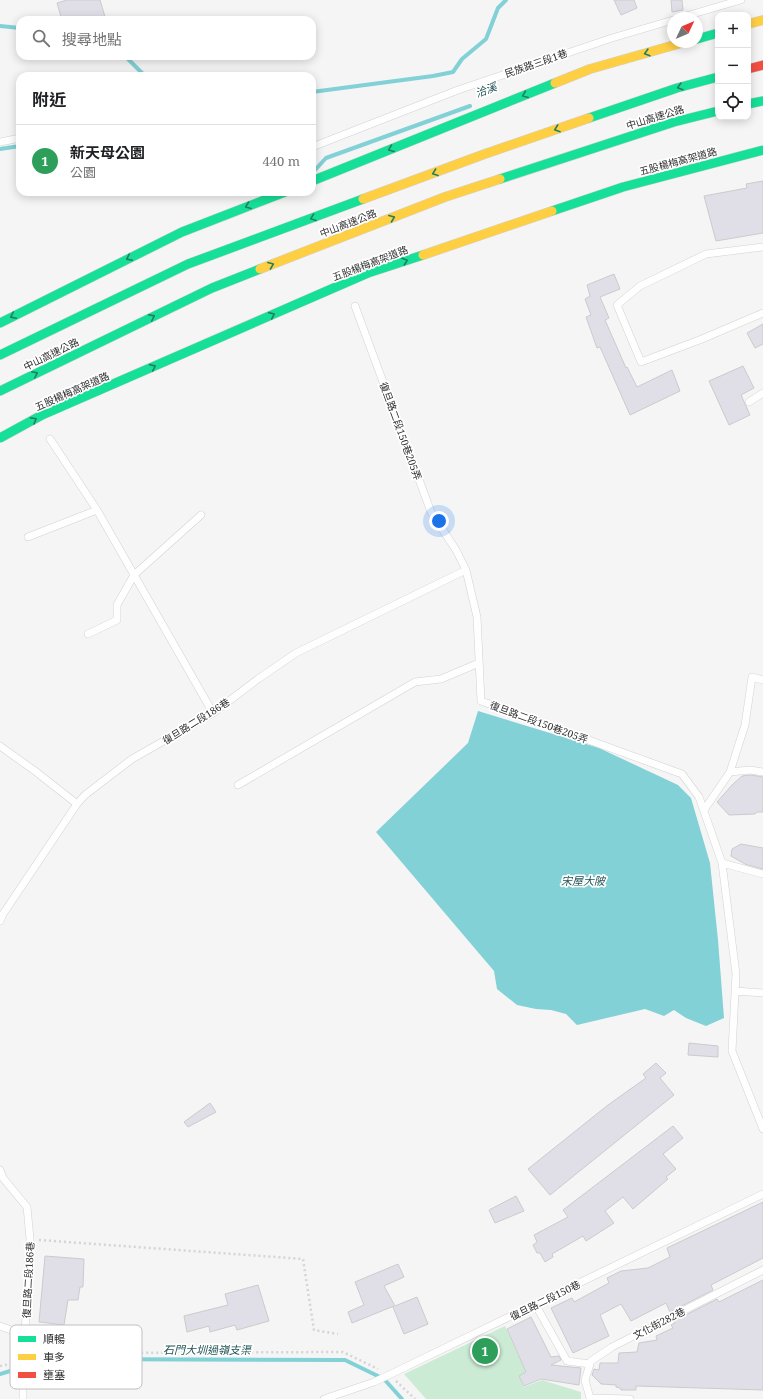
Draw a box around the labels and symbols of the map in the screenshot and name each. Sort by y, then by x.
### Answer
north arrow [667,12,703,48]
street label: 民族路三段1巷 [503,46,569,80]
one-way arrow [644,48,651,57]
water label: 洽溪 [473,78,501,100]
one-way arrow [677,83,684,91]
one-way arrow [521,91,528,99]
street label: 中山高速公路 [624,102,686,132]
one-way arrow [554,125,561,133]
street label: 五股楊梅高架道路 [638,144,718,178]
one-way arrow [388,145,395,153]
one-way arrow [431,168,438,176]
one-way arrow [245,202,252,210]
street label: 中山高速公路 [317,206,379,240]
one-way arrow [309,213,316,221]
one-way arrow [389,214,396,222]
street label: 五股楊梅高架道路 [330,242,410,284]
one-way arrow [126,254,134,261]
one-way arrow [402,257,409,265]
one-way arrow [268,262,275,270]
one-way arrow [10,311,17,319]
one-way arrow [268,312,276,320]
one-way arrow [148,314,156,322]
street label: 中山高速公路 [21,335,81,373]
one-way arrow [149,364,156,372]
street label: 五股楊梅高架道路 [33,368,111,414]
one-way arrow [31,371,38,379]
street label: 復旦路二段150巷205弄 [377,380,425,482]
one-way arrow [30,417,37,424]
your location [429,511,449,531]
street label: 復旦路二段186巷 [160,695,232,747]
street label: 復旦路二段150巷205弄 [488,698,590,746]
water label: 宋屋大陂 [561,873,607,888]
street label: 復旦路二段186巷 [19,1241,37,1319]
street label: 復旦路二段150巷 [507,1277,583,1323]
street label: 文化街282巷 [631,1304,687,1342]
legend [10,1325,142,1389]
text: 順暢 [43,1331,65,1346]
pin: 1 [472,1336,498,1366]
water label: 石門大圳過嶺支渠 [163,1342,253,1357]
text: 車多 [43,1349,65,1364]
text: 壅塞 [43,1367,65,1382]

